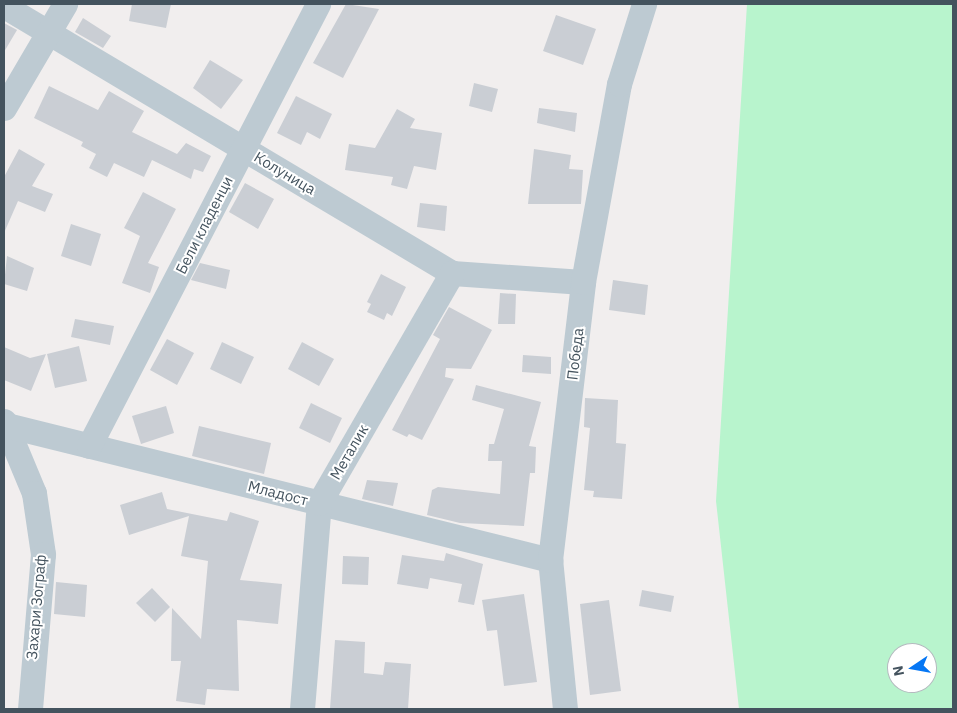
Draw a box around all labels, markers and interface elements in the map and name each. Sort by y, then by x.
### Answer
street label: Колуница [251,148,319,198]
street label: Бели кладенци [172,173,236,277]
street label: Победа [563,327,587,381]
street label: Металик [326,421,372,483]
street label: Младост [246,477,310,509]
street label: Захари Зограф [22,554,50,660]
north arrow [887,643,937,693]
text: N [888,664,908,678]

